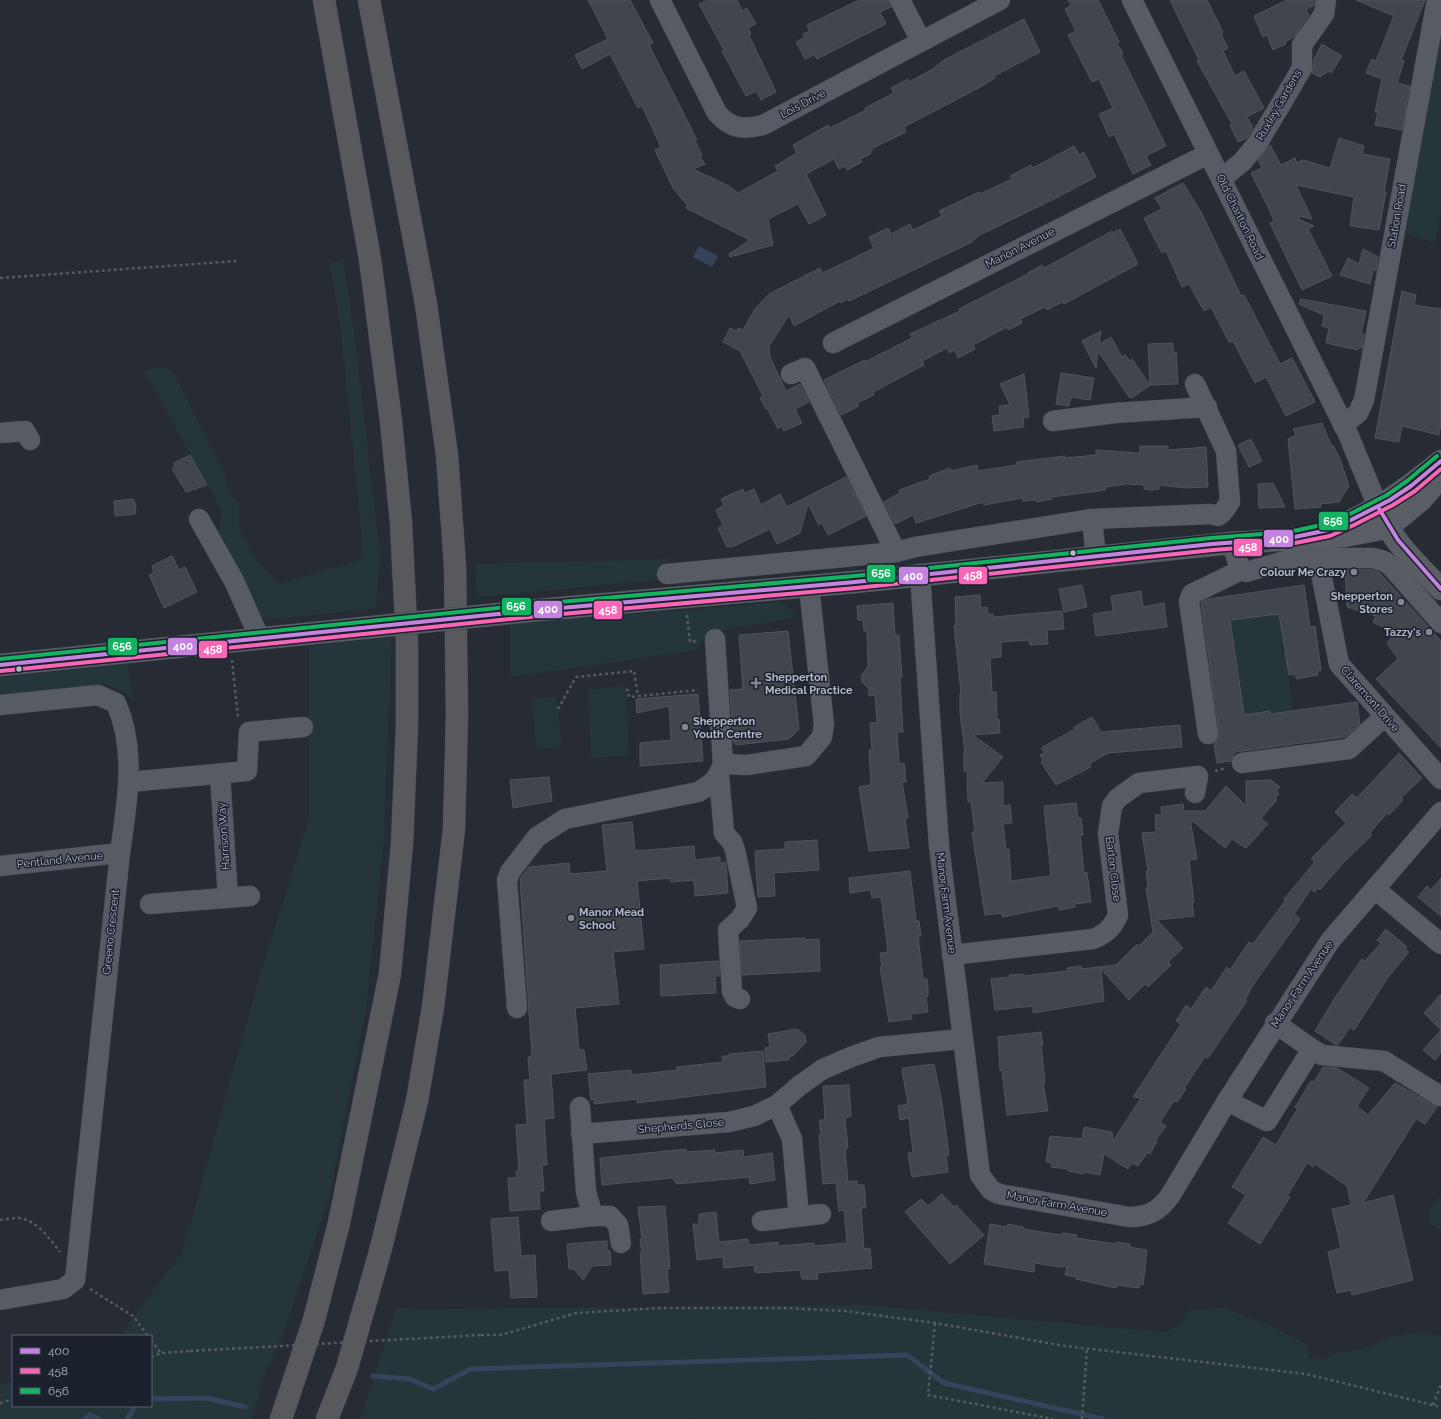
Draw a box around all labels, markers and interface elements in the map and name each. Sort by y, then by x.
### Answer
street label: Ruxley Gardens [1253,67,1305,143]
street label: Lois Drive [778,86,828,121]
street label: Old Charlton Road [1214,172,1266,262]
street label: Station Road [1385,183,1409,249]
street label: Marion Avenue [983,225,1057,271]
line badge: 656 [1318,511,1349,531]
text: 656 [1323,515,1343,528]
line badge: 400 [1263,529,1294,548]
text: 400 [1269,533,1289,546]
line badge: 458 [1233,538,1263,557]
text: 458 [1238,541,1258,554]
unlabelled marker [1068,548,1078,558]
line badge: 656 [866,564,896,583]
line badge: 400 [898,566,929,585]
line badge: 458 [958,566,988,585]
place label: Colour Me Crazy [1260,566,1346,579]
text: 656 [871,567,891,580]
marker: Colour Me Crazy [1349,567,1359,577]
text: 458 [963,569,983,582]
text: 400 [903,570,923,583]
place label: Shepperton Stores [1331,590,1394,616]
line badge: 656 [501,597,532,616]
marker: Shepperton Stores [1396,597,1406,607]
text: 656 [506,600,526,613]
line badge: 400 [533,600,563,619]
line badge: 458 [593,600,623,620]
text: 400 [538,603,558,616]
text: 458 [598,604,618,617]
place label: Tazzy's [1384,626,1422,639]
marker: Tazzy's [1424,627,1434,637]
line badge: 656 [107,637,138,656]
line badge: 400 [167,637,198,656]
text: 656 [112,640,132,653]
text: 400 [173,640,193,653]
line badge: 458 [198,640,228,659]
text: 458 [203,643,223,656]
unlabelled marker [14,664,24,674]
street label: Claremont Drive [1338,664,1402,735]
place label: Shepperton Medical Practice [765,671,853,697]
marker: Shepperton Medical Practice [750,677,762,689]
place label: Shepperton Youth Centre [693,715,762,741]
marker: Shepperton Youth Centre [680,722,690,732]
street label: Harrison Way [215,802,233,870]
street label: Barton Close [1103,836,1124,903]
street label: Pentland Avenue [16,849,104,871]
street label: Manor Farm Avenue [933,852,959,955]
street label: Greeno Crescent [100,888,122,975]
place label: Manor Mead School [579,906,644,932]
marker: Manor Mead School [566,913,576,923]
street label: Manor Farm Avenue [1268,938,1336,1030]
street label: Shepherds Close [637,1116,725,1136]
street label: Manor Farm Avenue [1006,1189,1109,1219]
legend [12,1335,152,1407]
text: 400 [48,1344,69,1358]
text: 458 [48,1364,68,1378]
text: 656 [48,1384,69,1398]

